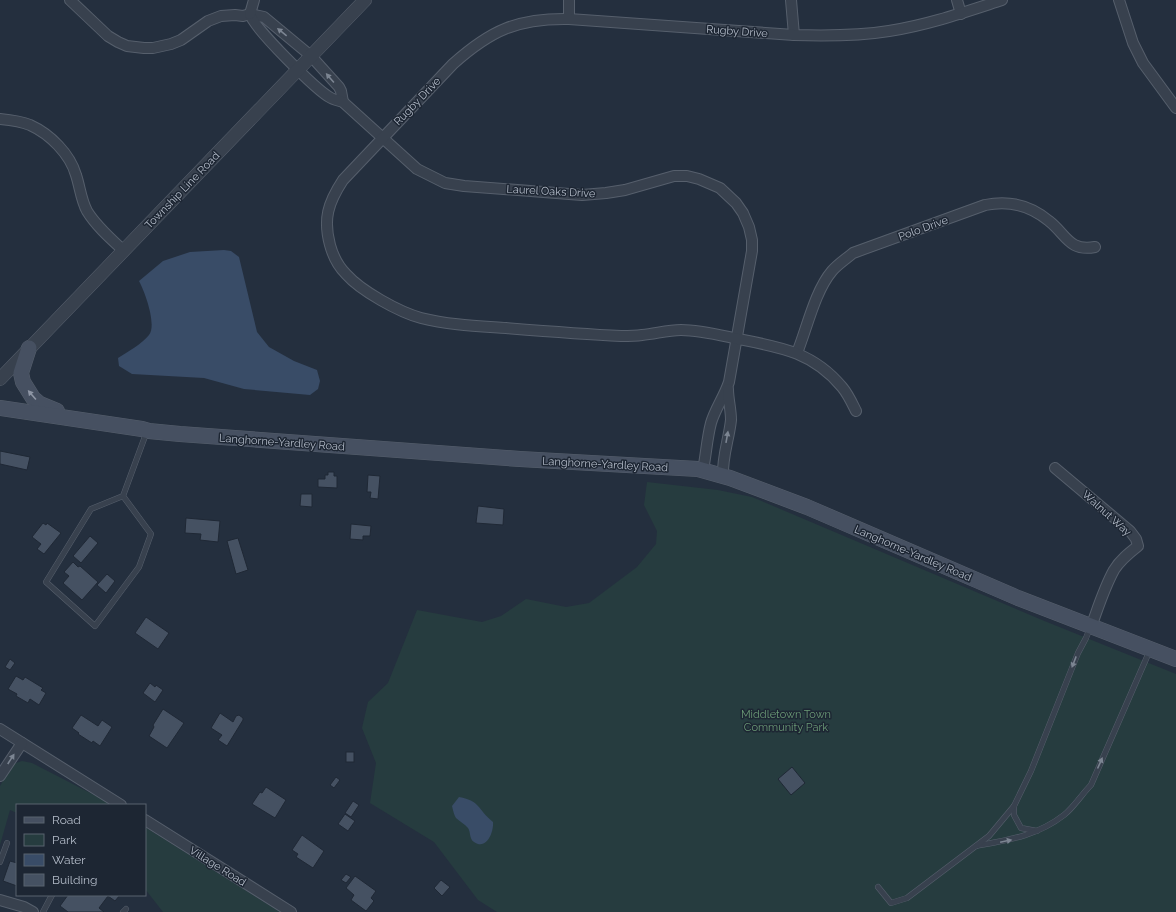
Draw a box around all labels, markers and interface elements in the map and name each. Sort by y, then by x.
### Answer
street label: Rugby Drive [706,23,769,40]
one-way arrow [277,27,288,36]
one-way arrow [326,73,335,82]
street label: Rugby Drive [391,74,444,128]
street label: Township Line Road [142,149,222,231]
street label: Laurel Oaks Drive [506,183,596,200]
street label: Polo Drive [897,213,950,243]
one-way arrow [27,390,36,401]
one-way arrow [725,431,731,443]
street label: Langhorne-Yardley Road [219,432,345,453]
street label: Langhorne-Yardley Road [542,455,668,474]
street label: Walnut Way [1079,488,1134,539]
street label: Langhorne-Yardley Road [852,523,973,584]
one-way arrow [1071,657,1077,668]
park label: Middletown Town Community Park [741,708,831,734]
one-way arrow [7,754,15,765]
one-way arrow [1097,758,1103,769]
legend [16,804,146,896]
text: Road [52,813,81,827]
text: Park [52,833,77,847]
one-way arrow [999,837,1012,843]
street label: Village Road [187,844,249,889]
text: Water [52,853,86,867]
text: Building [52,873,98,887]

